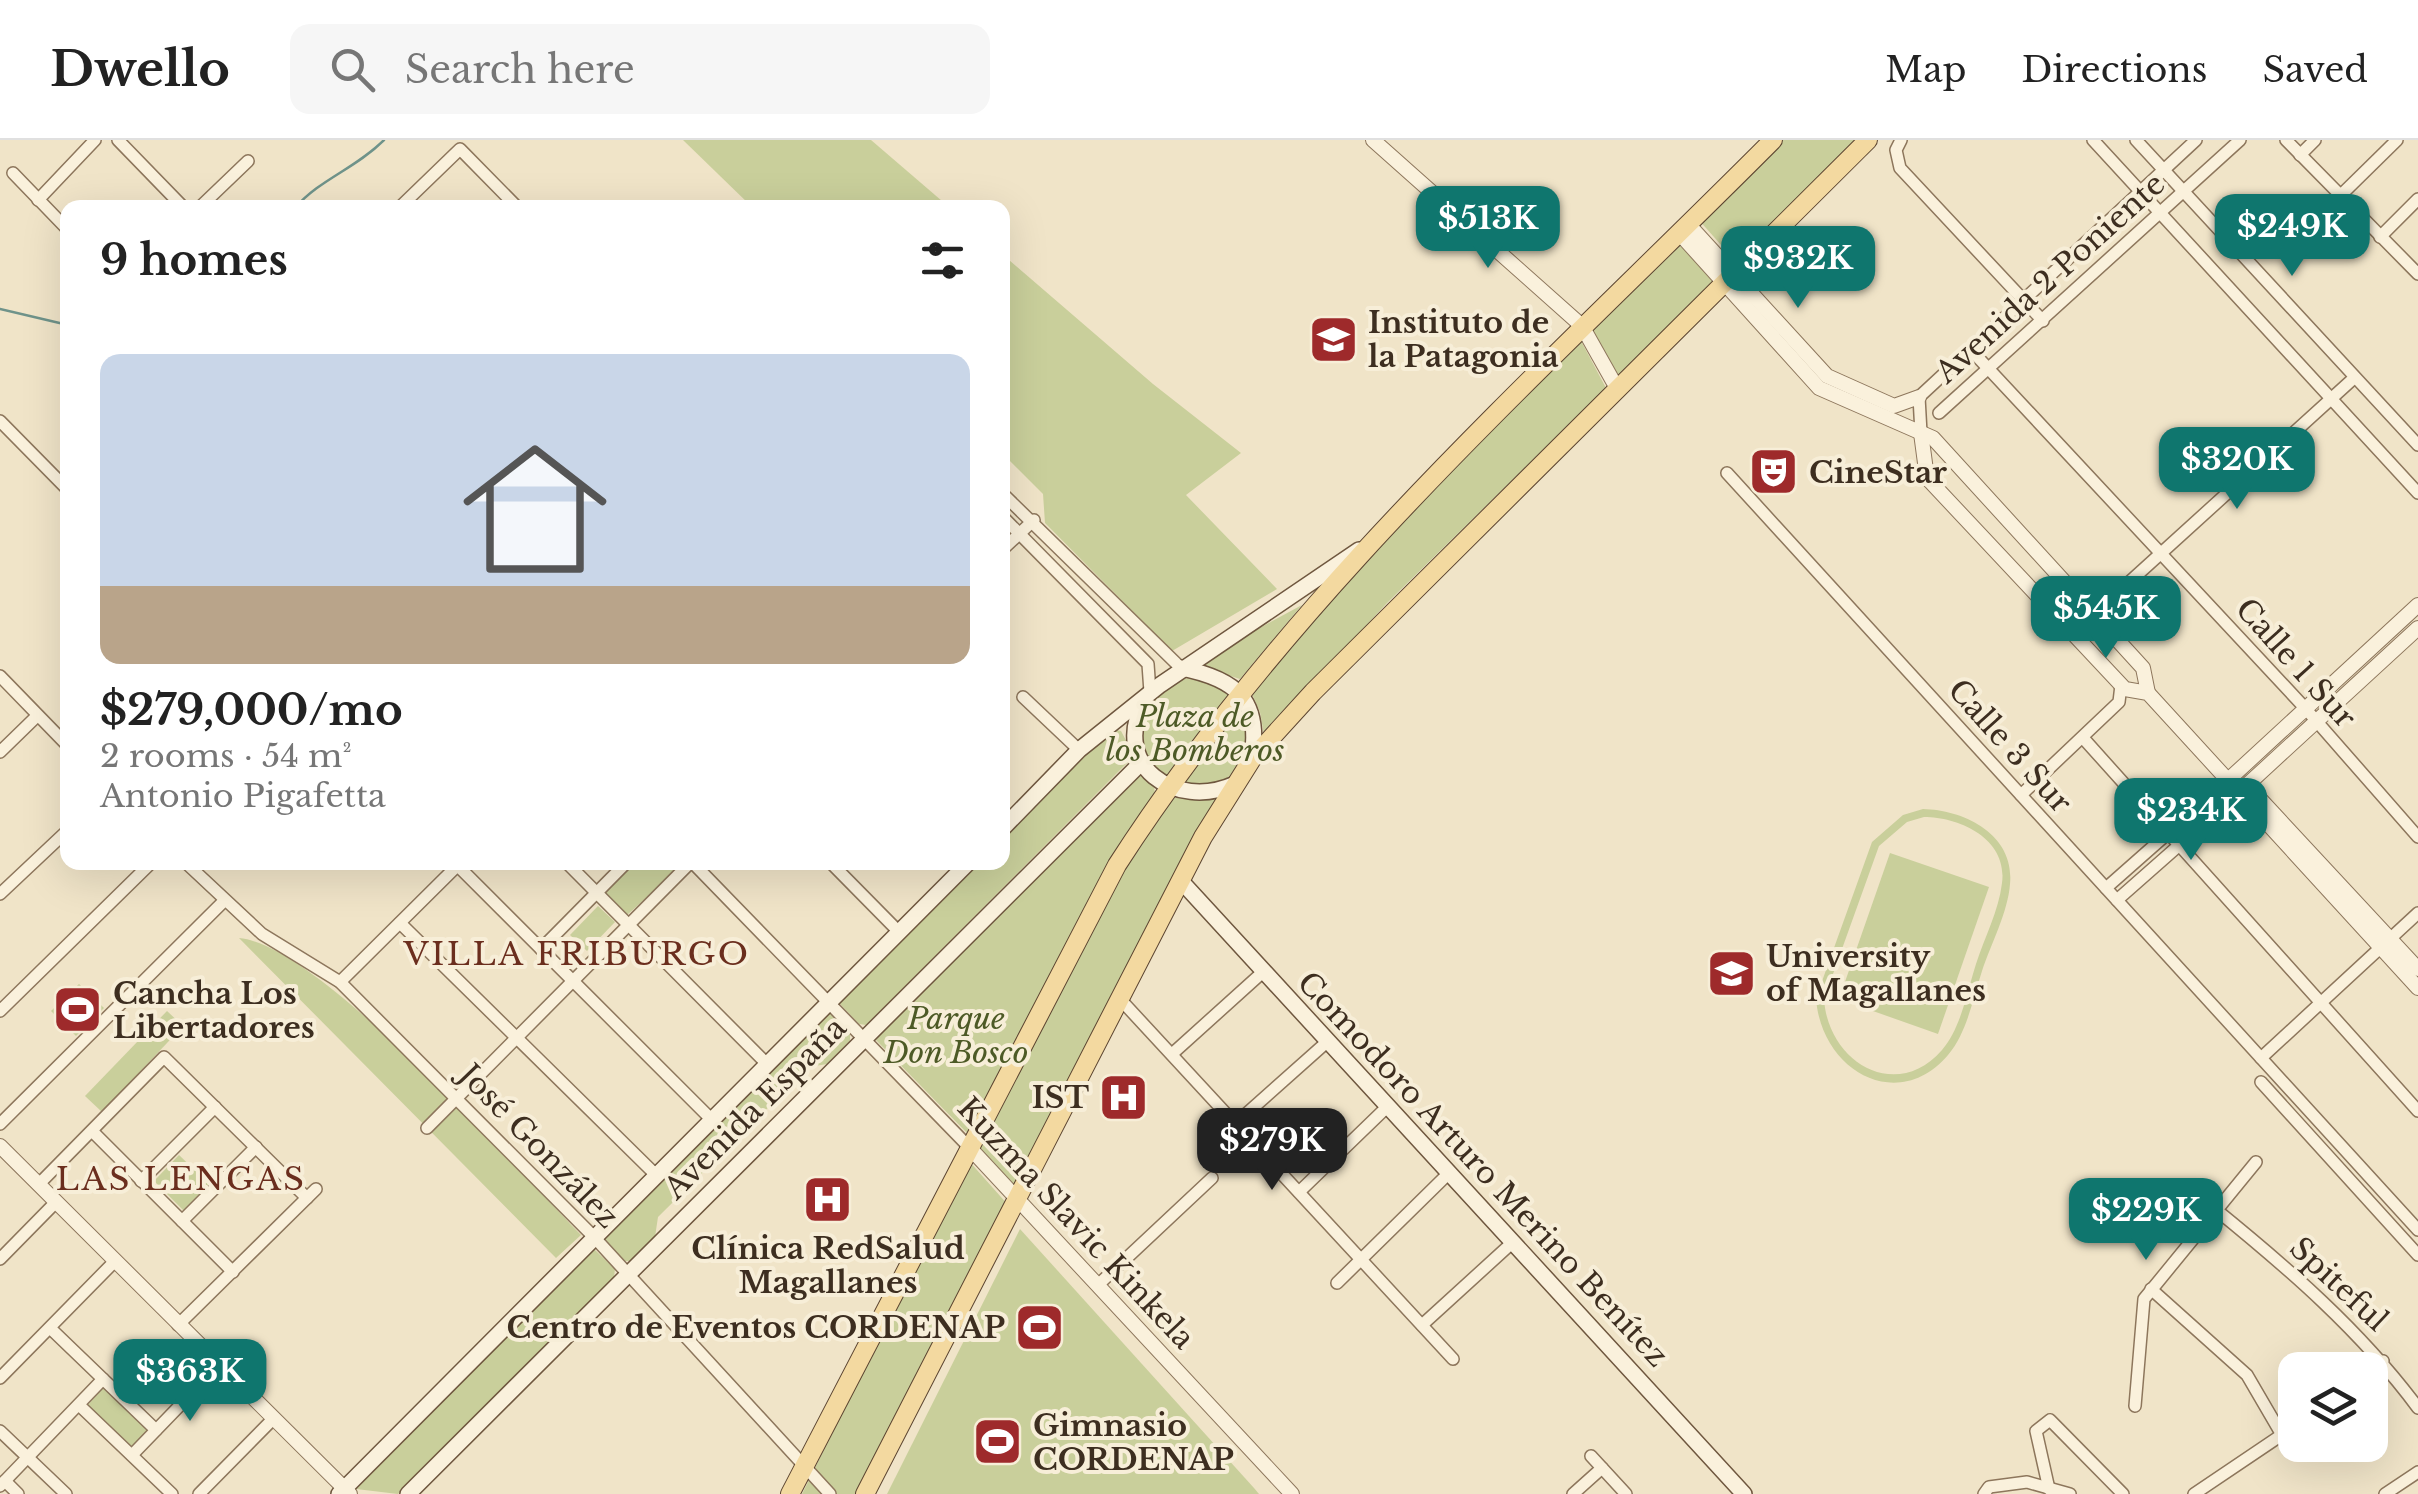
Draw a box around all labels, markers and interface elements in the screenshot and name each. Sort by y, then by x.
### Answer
search box [290,24,990,114]
text: Dwello [50,39,230,99]
icon: search [325,42,380,97]
text: Search here [405,46,635,93]
text: Map [1885,48,1966,91]
text: Directions [2021,48,2207,91]
text: Saved [2262,48,2368,91]
street label: Avenida 2 Poniente [1927,165,2172,391]
pin: $513K [1418,186,1558,271]
pin: $249K [2222,194,2362,279]
text: $513K [1438,198,1538,238]
text: $249K [2237,206,2347,246]
pin: $932K [1728,226,1868,311]
icon: filters [915,233,970,288]
text: 9 homes [100,234,288,286]
text: $932K [1743,238,1853,278]
place label: Instituto de la Patagonia [1368,304,1559,375]
school or university icon: Instituto de la Patagonia [1307,313,1359,365]
icon: home [445,419,625,599]
pin: $320K [2167,427,2307,512]
text: $320K [2181,439,2293,479]
theatre icon: CineStar [1748,446,1800,498]
place label: CineStar [1809,454,1947,491]
pin: $545K [2036,576,2176,661]
text: $545K [2053,588,2159,628]
street label: Calle 1 Sur [2228,591,2364,736]
street label: Calle 3 Sur [1940,672,2080,821]
text: $279,000/mo [100,684,403,736]
park label: Plaza de los Bomberos [1106,698,1284,769]
text: 2 rooms · 54 m² [100,736,352,776]
text: Antonio Pigafetta [100,776,386,816]
pin: $234K [2121,778,2261,863]
text: $234K [2136,790,2246,830]
district label: VILLA FRIBURGO [402,934,751,974]
place label: University of Magallanes [1766,938,1986,1009]
school or university icon: University of Magallanes [1705,947,1757,999]
street label: Comodoro Arturo Merino Benítez [1290,964,1676,1374]
place label: Cancha Los Libertadores [113,975,315,1046]
sports icon: Cancha Los Libertadores [52,984,104,1036]
park label: Parque Don Bosco [883,1000,1028,1071]
street label: Avenida España [656,1009,854,1207]
street label: José González [449,1054,626,1236]
hospital icon: IST [1098,1071,1150,1123]
place label: IST [1032,1079,1089,1116]
street label: Kuzma Slavic Kinkela [950,1090,1202,1357]
pin: $279K [1202,1108,1342,1193]
text: $279K [1219,1120,1325,1160]
district label: LAS LENGAS [56,1159,306,1199]
hospital icon: Clínica RedSalud Magallanes [802,1173,854,1225]
pin: $229K [2076,1178,2216,1263]
text: $229K [2091,1190,2201,1230]
street label: Spiteful [2282,1229,2396,1339]
place label: Clínica RedSalud Magallanes [691,1230,965,1301]
sports icon: Centro de Eventos CORDENAP [1014,1301,1066,1353]
place label: Centro de Eventos CORDENAP [507,1309,1005,1346]
pin: $363K [120,1339,260,1424]
text: $363K [135,1351,245,1391]
map controls [2278,1352,2388,1462]
button: layers [2278,1352,2388,1462]
place label: Gimnasio CORDENAP [1033,1407,1234,1478]
sports icon: Gimnasio CORDENAP [972,1416,1024,1468]

